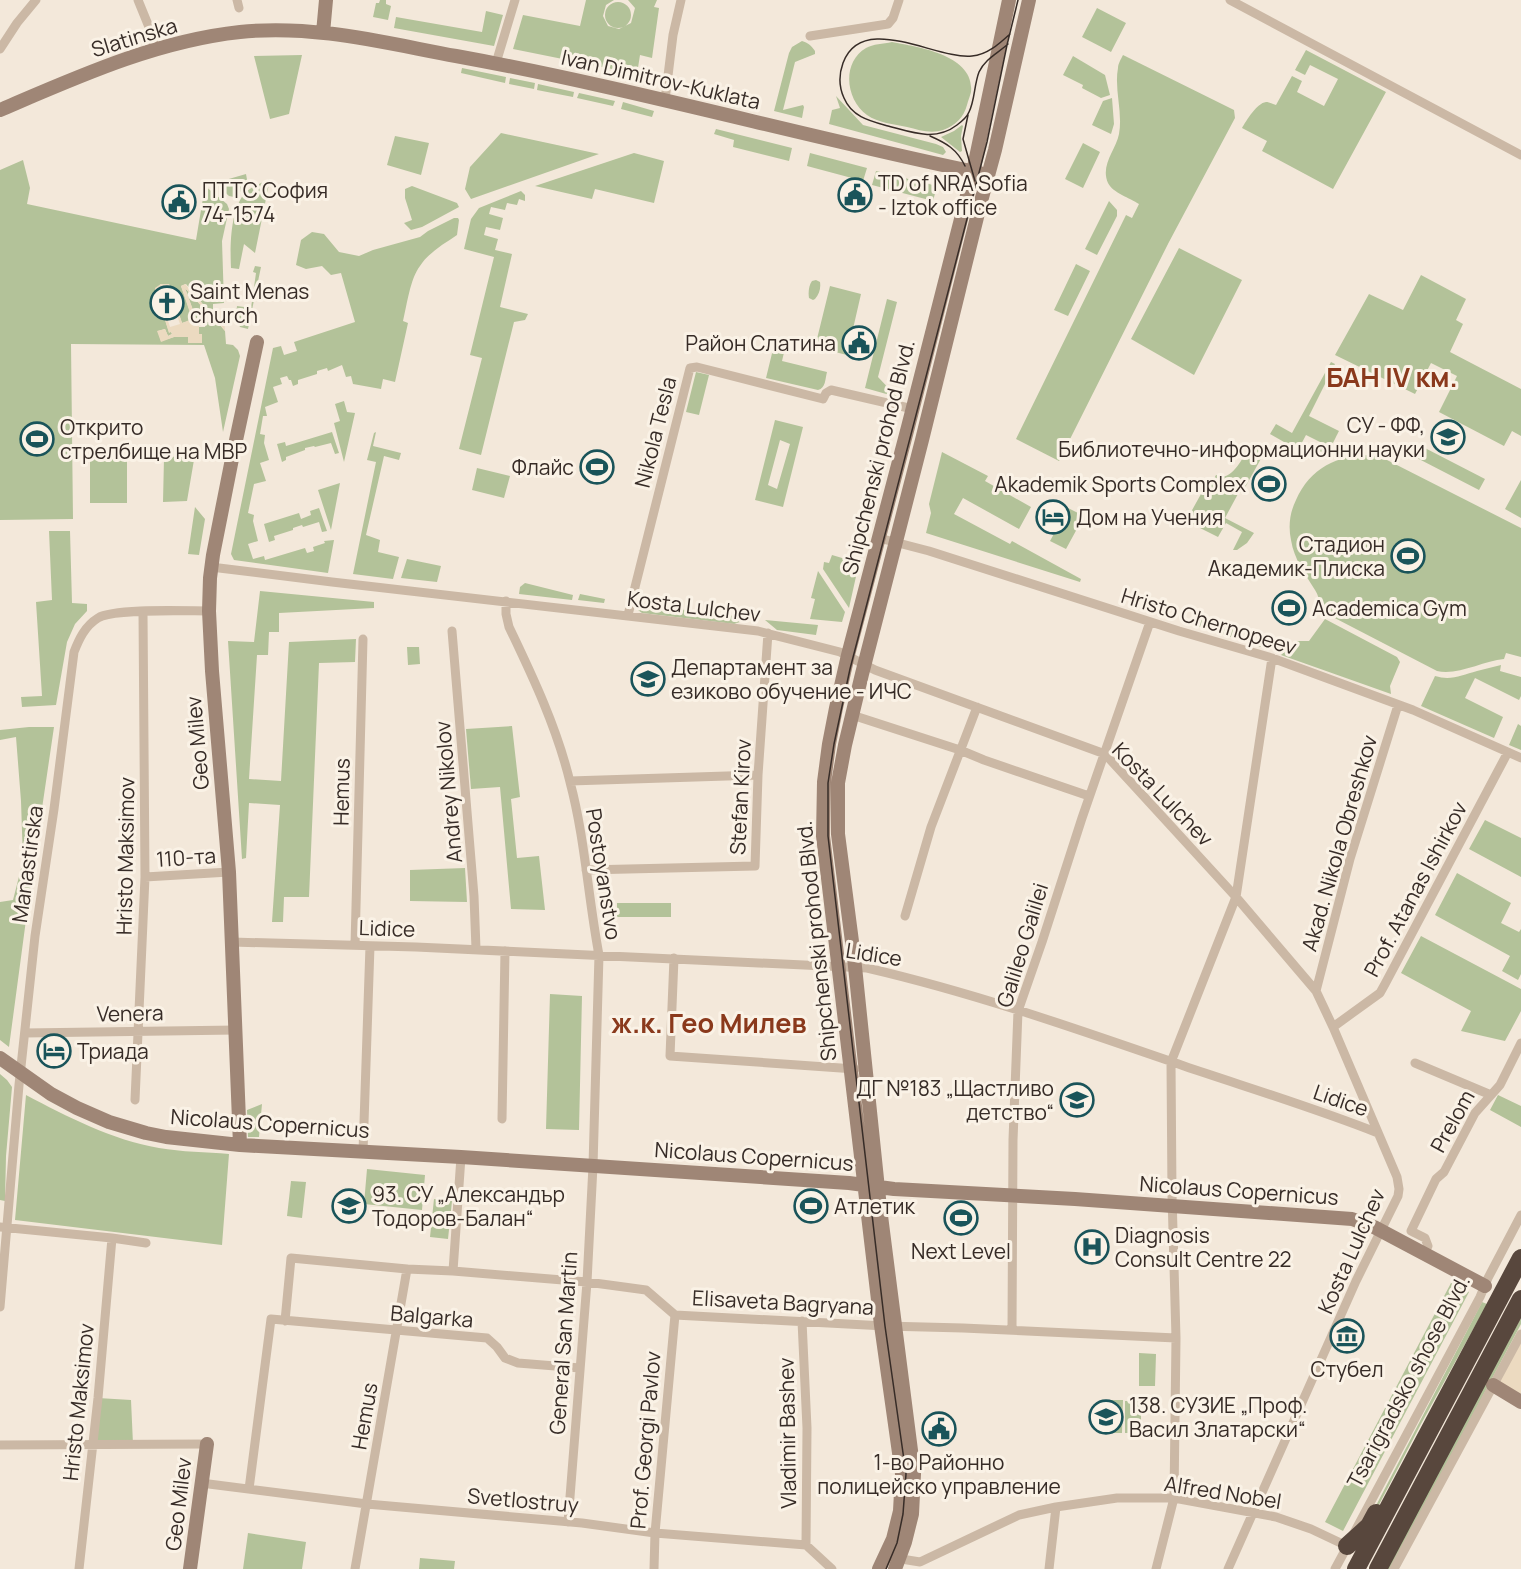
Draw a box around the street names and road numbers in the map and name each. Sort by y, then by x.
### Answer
street label: Slatinska [88,11,180,63]
street label: Ivan Dimitrov-Kuklata [559,42,763,116]
street label: Shipchenski prohod Blvd. [835,337,921,577]
street label: Nikola Tesla [628,374,682,490]
street label: Hristo Chernopeev [1118,581,1300,661]
street label: Kosta Lulchev [626,584,763,628]
street label: Geo Milev [179,695,215,791]
street label: Andrey Nikolov [428,720,468,864]
street label: Akad. Nikola Obreshkov [1295,731,1383,954]
street label: Kosta Lulchev [1106,736,1220,852]
street label: Stefan Kirov [723,738,757,856]
street label: Hemus [326,758,356,826]
street label: Hristo Maksimov [110,776,140,935]
street label: Prof. Atanas Ishirkov [1357,796,1473,981]
street label: Manastirska [5,804,49,924]
street label: Postoyanstvo [580,806,628,942]
street label: Shipchenski prohod Blvd. [789,820,843,1062]
street label: 110-та [155,841,217,873]
street label: Galileo Galilei [990,879,1054,1011]
street label: Lidice [358,913,416,943]
street label: Lidice [844,936,904,972]
street label: Venera [96,998,164,1028]
street label: Lidice [1310,1078,1372,1122]
street label: Prelom [1423,1085,1481,1157]
street label: Nicolaus Copernicus [170,1102,370,1144]
street label: Nicolaus Copernicus [654,1135,854,1177]
street label: Nicolaus Copernicus [1139,1169,1339,1211]
street label: Kosta Lulchev [1311,1184,1391,1318]
street label: General San Martin [543,1251,583,1435]
street label: Tsarigradsko shose Blvd. [1340,1270,1476,1492]
street label: Elisaveta Bagryana [692,1283,874,1321]
street label: Balgarka [389,1298,475,1334]
street label: Hristo Maksimov [56,1321,100,1482]
street label: Prof. Georgi Pavlov [623,1350,667,1530]
street label: Vladimir Bashev [772,1357,802,1509]
street label: Hemus [344,1380,384,1452]
street label: Geo Milev [158,1455,198,1552]
street label: Alfred Nobel [1162,1469,1284,1515]
street label: Svetlostruy [466,1481,580,1519]

